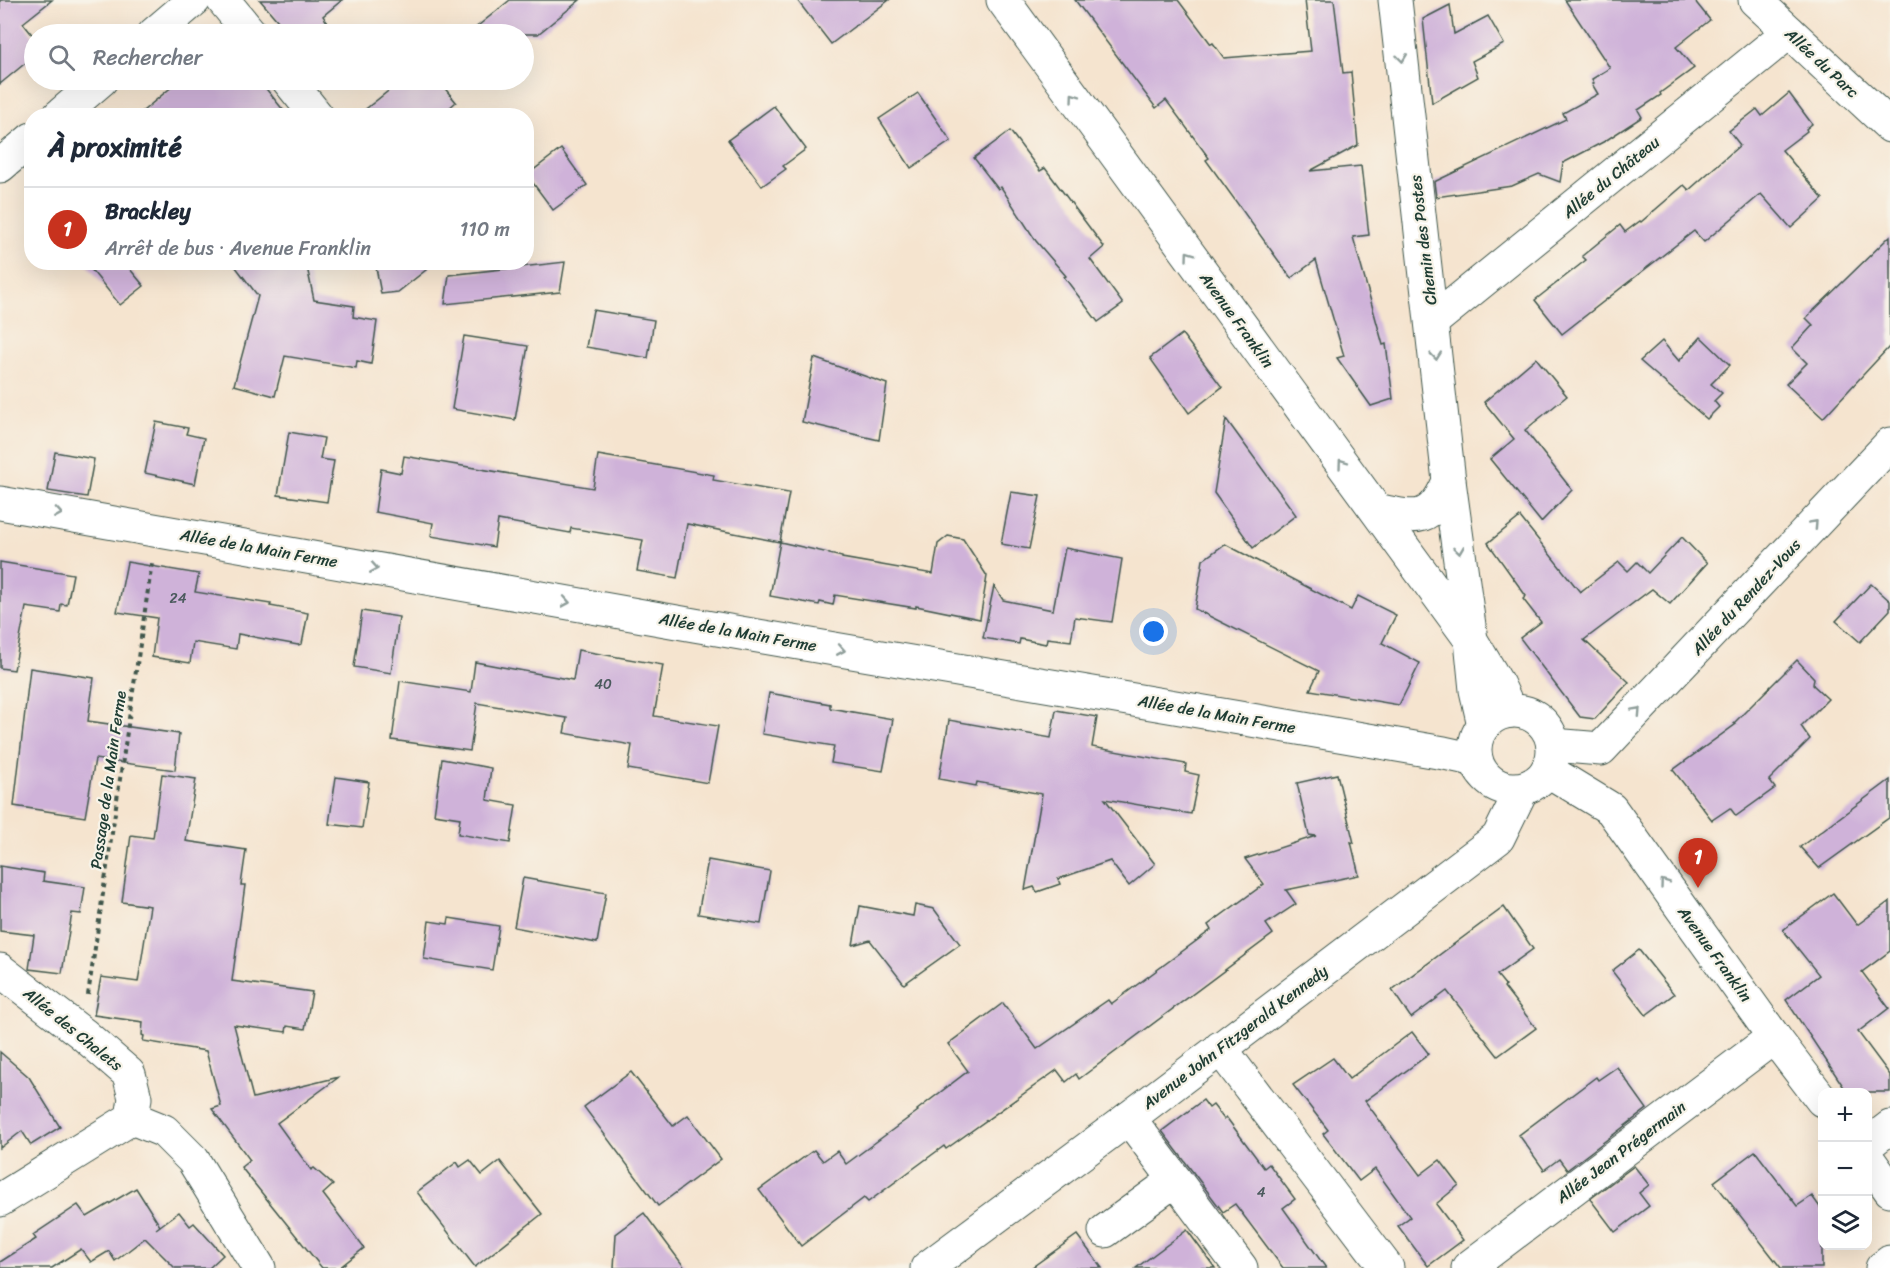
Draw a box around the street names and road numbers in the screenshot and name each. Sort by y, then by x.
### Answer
street label: Allée du Parc [1777,20,1866,106]
street label: Allée du Château [1555,128,1667,226]
street label: Chemin des Postes [1401,173,1445,307]
street label: Avenue Franklin [1191,265,1282,375]
street label: Allée de la Main Ferme [177,520,340,576]
street label: Allée du Rendez-Vous [1683,531,1809,663]
street label: Allée de la Main Ferme [656,604,819,660]
street label: Allée de la Main Ferme [1135,686,1298,742]
street label: Passage de la Main Ferme [81,689,135,871]
street label: Avenue Franklin [1669,899,1760,1009]
street label: Avenue John Fitzgerald Kennedy [1135,957,1335,1117]
street label: Allée des Chalets [16,979,130,1079]
street label: Allée Jean Prégermain [1549,1093,1693,1211]

